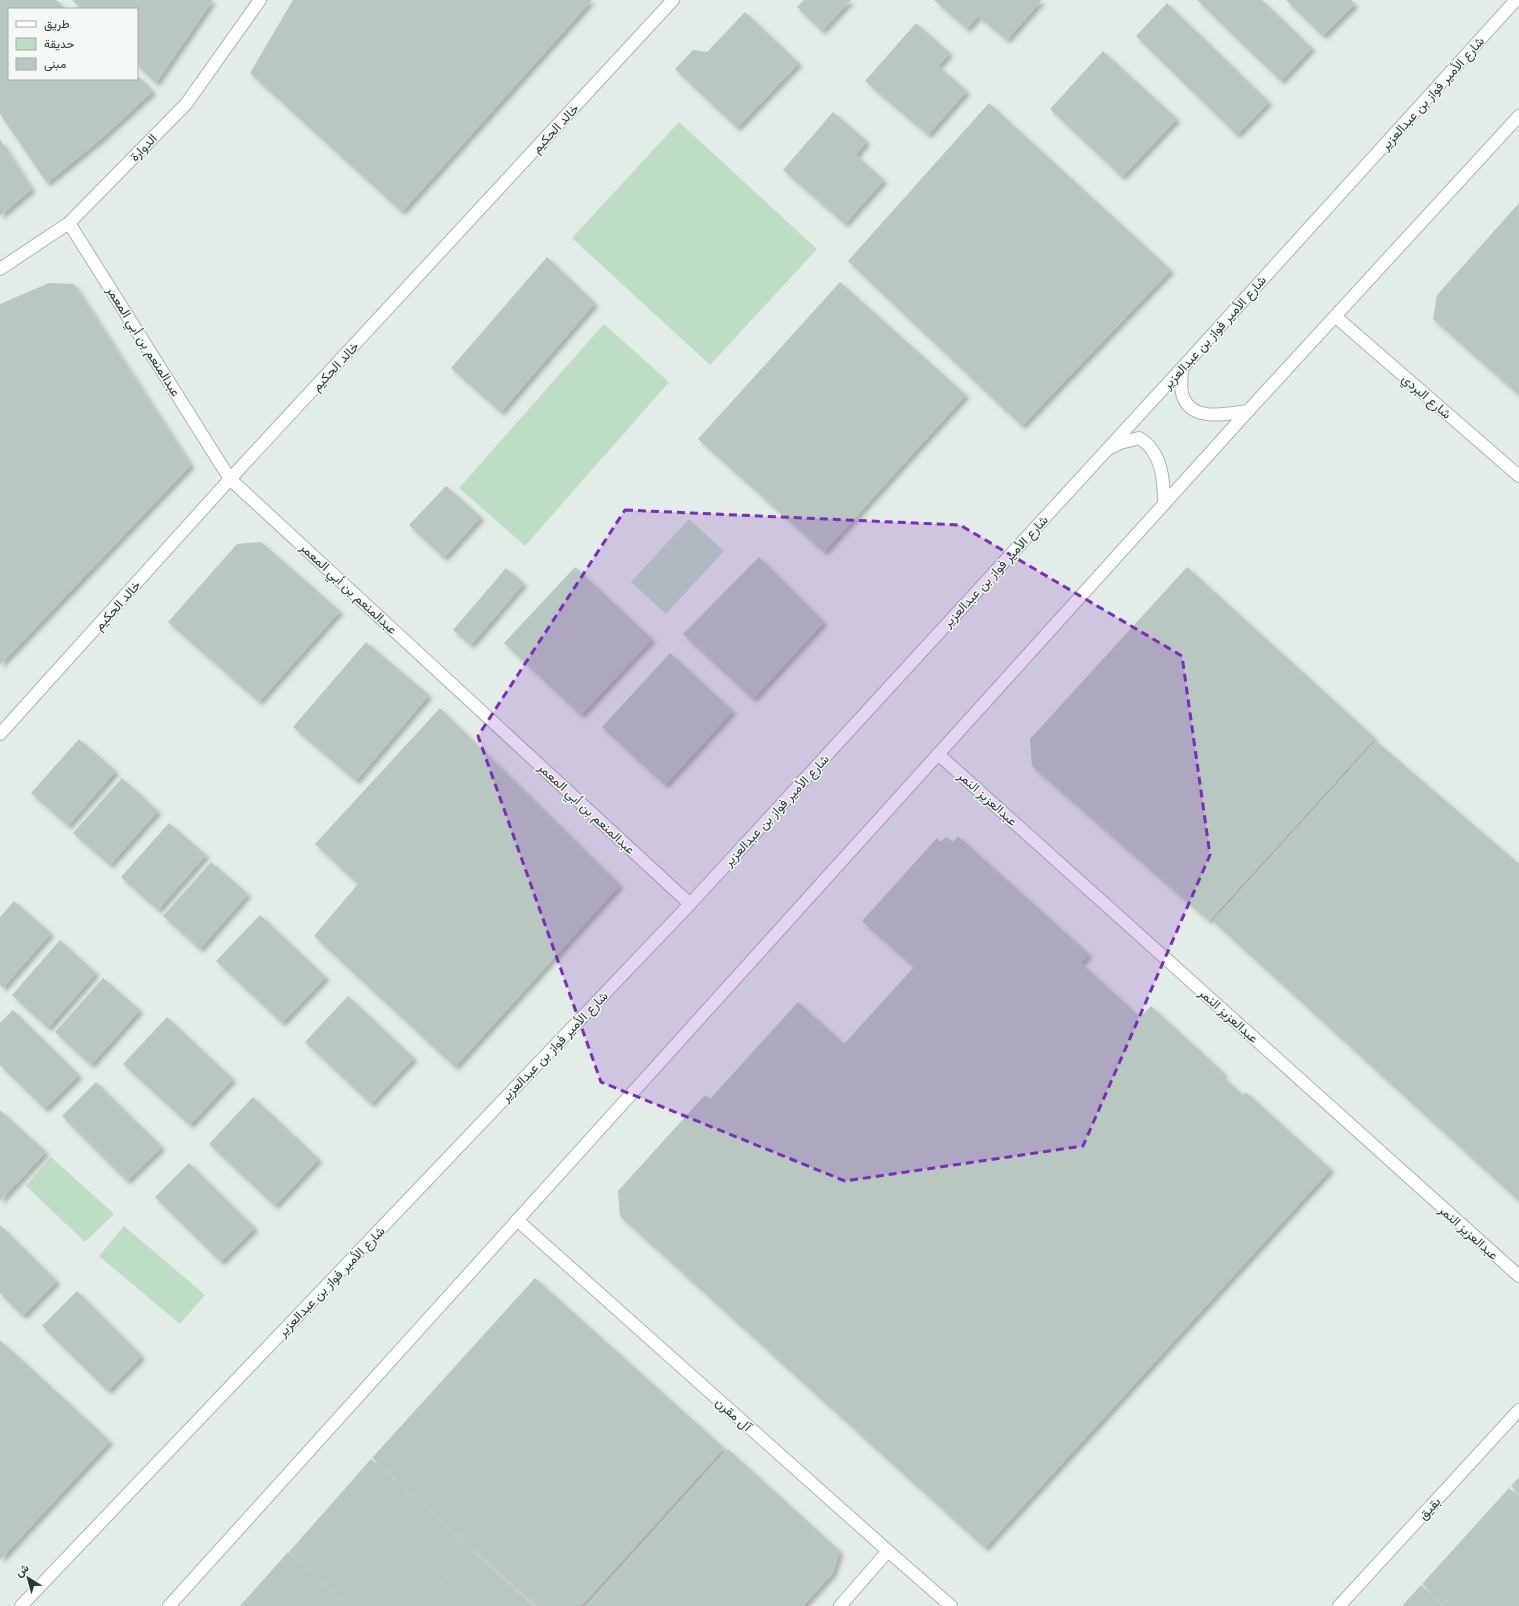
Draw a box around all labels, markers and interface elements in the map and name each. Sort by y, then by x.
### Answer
legend [8,8,138,80]
text: طريق [44,16,70,32]
street label: شارع الأمير فواز بن عبدالعزير [1376,33,1489,155]
text: حديقة [44,36,74,51]
text: مبنى [44,56,66,72]
street label: خالد الحكيم [528,100,583,157]
street label: الدوارة [126,130,161,165]
street label: شارع الأمير فواز بن عبدالعزير [1158,272,1271,394]
street label: عبدالمنعم بن أبي المعمر [101,282,185,401]
street label: خالد الحكيم [308,338,363,395]
street label: شارع البردي [1397,370,1455,424]
street label: شارع الأمير فواز بن عبدالعزير [938,512,1053,632]
street label: عبدالمنعم بن أبي المعمر [294,538,401,639]
street label: خالد الحكيم [90,577,144,634]
street label: شارع الأمير فواز بن عبدالعزير [719,751,834,871]
street label: عبدالمنعم بن أبي المعمر [532,758,639,859]
street label: عبدالعزيز النمر [954,767,1021,830]
street label: عبدالعزيز النمر [1195,984,1262,1047]
street label: شارع الأمير فواز بن عبدالعزير [496,987,612,1107]
street label: عبدالعزيز النمر [1435,1201,1502,1264]
street label: شارع الأمير فواز بن عبدالعزير [273,1222,389,1342]
street label: آل مقرن [712,1394,756,1436]
street label: بقيق [1415,1493,1444,1523]
north arrow [8,1558,48,1598]
text: ش [12,1560,31,1580]

